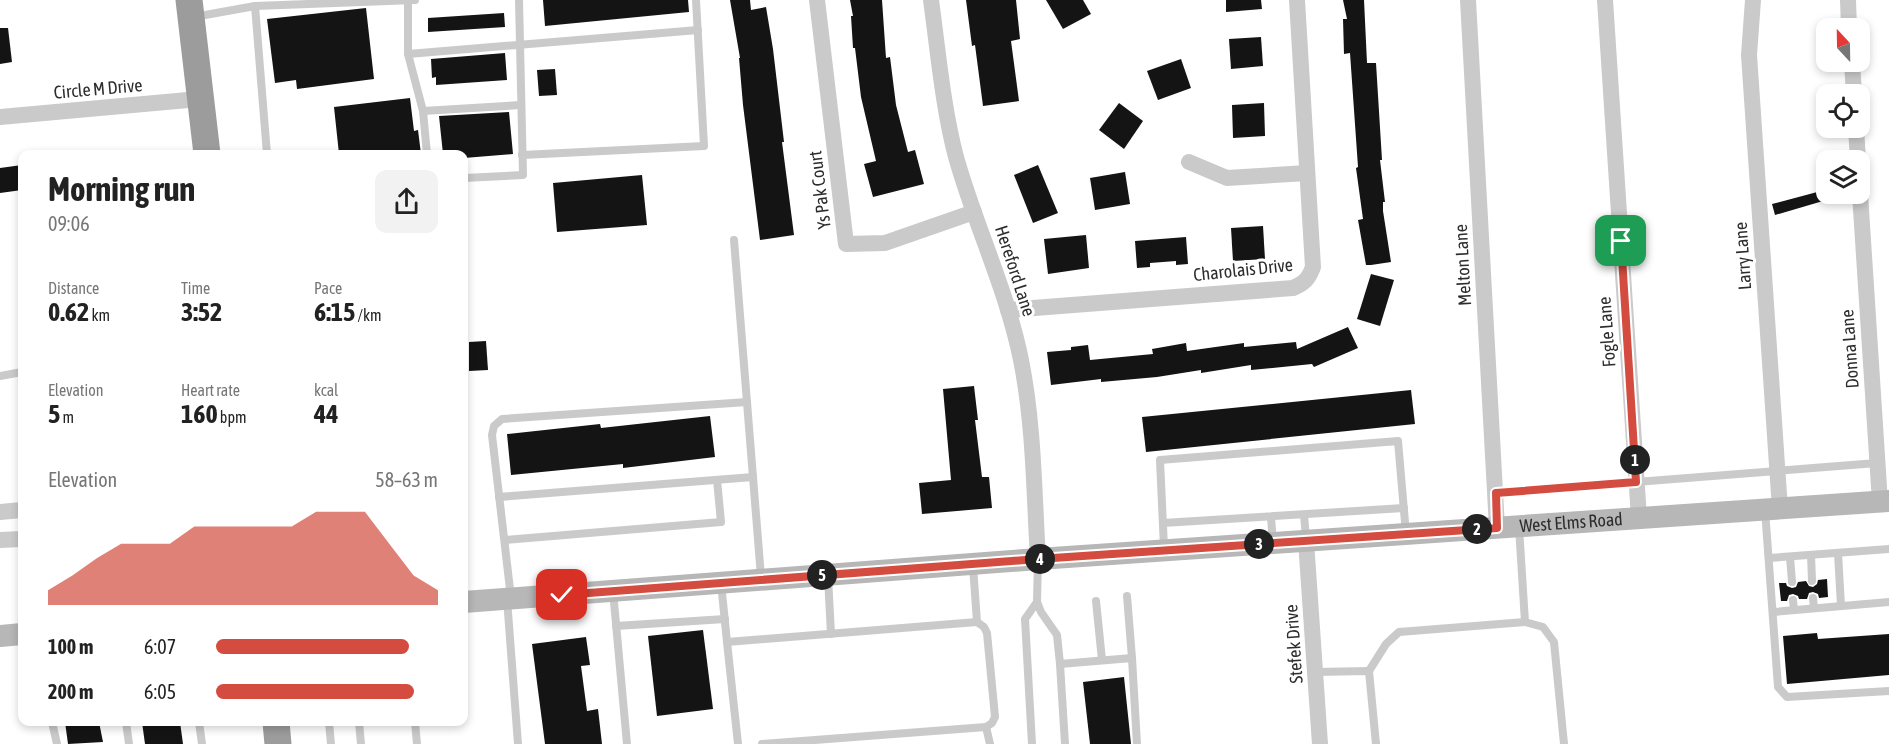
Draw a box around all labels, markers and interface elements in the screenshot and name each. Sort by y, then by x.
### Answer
north arrow [1816,18,1870,72]
map controls [1816,18,1870,204]
street label: Circle M Drive [53,74,143,103]
button: locate [1816,84,1870,138]
street label: Ys Pak Court [804,150,835,230]
button: layers [1816,150,1870,204]
text: Morning run [48,170,195,208]
button: share [375,170,438,233]
text: 09:06 [48,212,90,235]
pin [1595,215,1646,266]
street label: Larry Lane [1730,221,1755,291]
street label: Hereford Lane [991,223,1040,319]
street label: Melton Lane [1450,224,1475,306]
icon: arrive [1604,224,1637,257]
street label: Charolais Drive [1192,254,1294,285]
text: Distance [48,279,99,297]
text: Time [181,279,210,297]
text: Pace [314,279,342,297]
street label: Fogle Lane [1594,296,1619,368]
text: 0.62 [48,297,89,327]
text: 3:52 [181,297,222,327]
text: 6:15 [314,297,355,327]
text: km [89,306,110,324]
text: /km [355,306,381,324]
street label: Donna Lane [1836,309,1863,389]
text: Elevation [48,381,103,399]
text: Heart rate [181,381,240,399]
text: kcal [314,381,338,399]
text: 5 [48,399,60,429]
text: 160 [181,399,218,429]
text: 44 [314,399,338,429]
text: m [60,408,74,426]
text: bpm [218,408,247,426]
pin: 1 [1620,445,1650,475]
text: 1 [1631,451,1639,469]
text: Elevation [48,468,117,491]
text: 58–63 m [375,468,438,491]
street label: West Elms Road [1519,508,1623,536]
pin: 2 [1462,514,1492,544]
text: 2 [1473,520,1481,538]
pin: 3 [1244,529,1274,559]
text: 3 [1255,535,1263,553]
pin: 4 [1025,544,1055,574]
text: 4 [1036,550,1044,568]
pin: 5 [807,560,837,590]
text: 5 [818,566,826,584]
pin [536,569,587,620]
icon: check [545,578,578,611]
street label: Stefek Drive [1280,604,1307,684]
text: 100 m [48,635,93,658]
text: 6:07 [144,635,176,658]
text: 200 m [48,680,93,703]
text: 6:05 [144,680,176,703]

